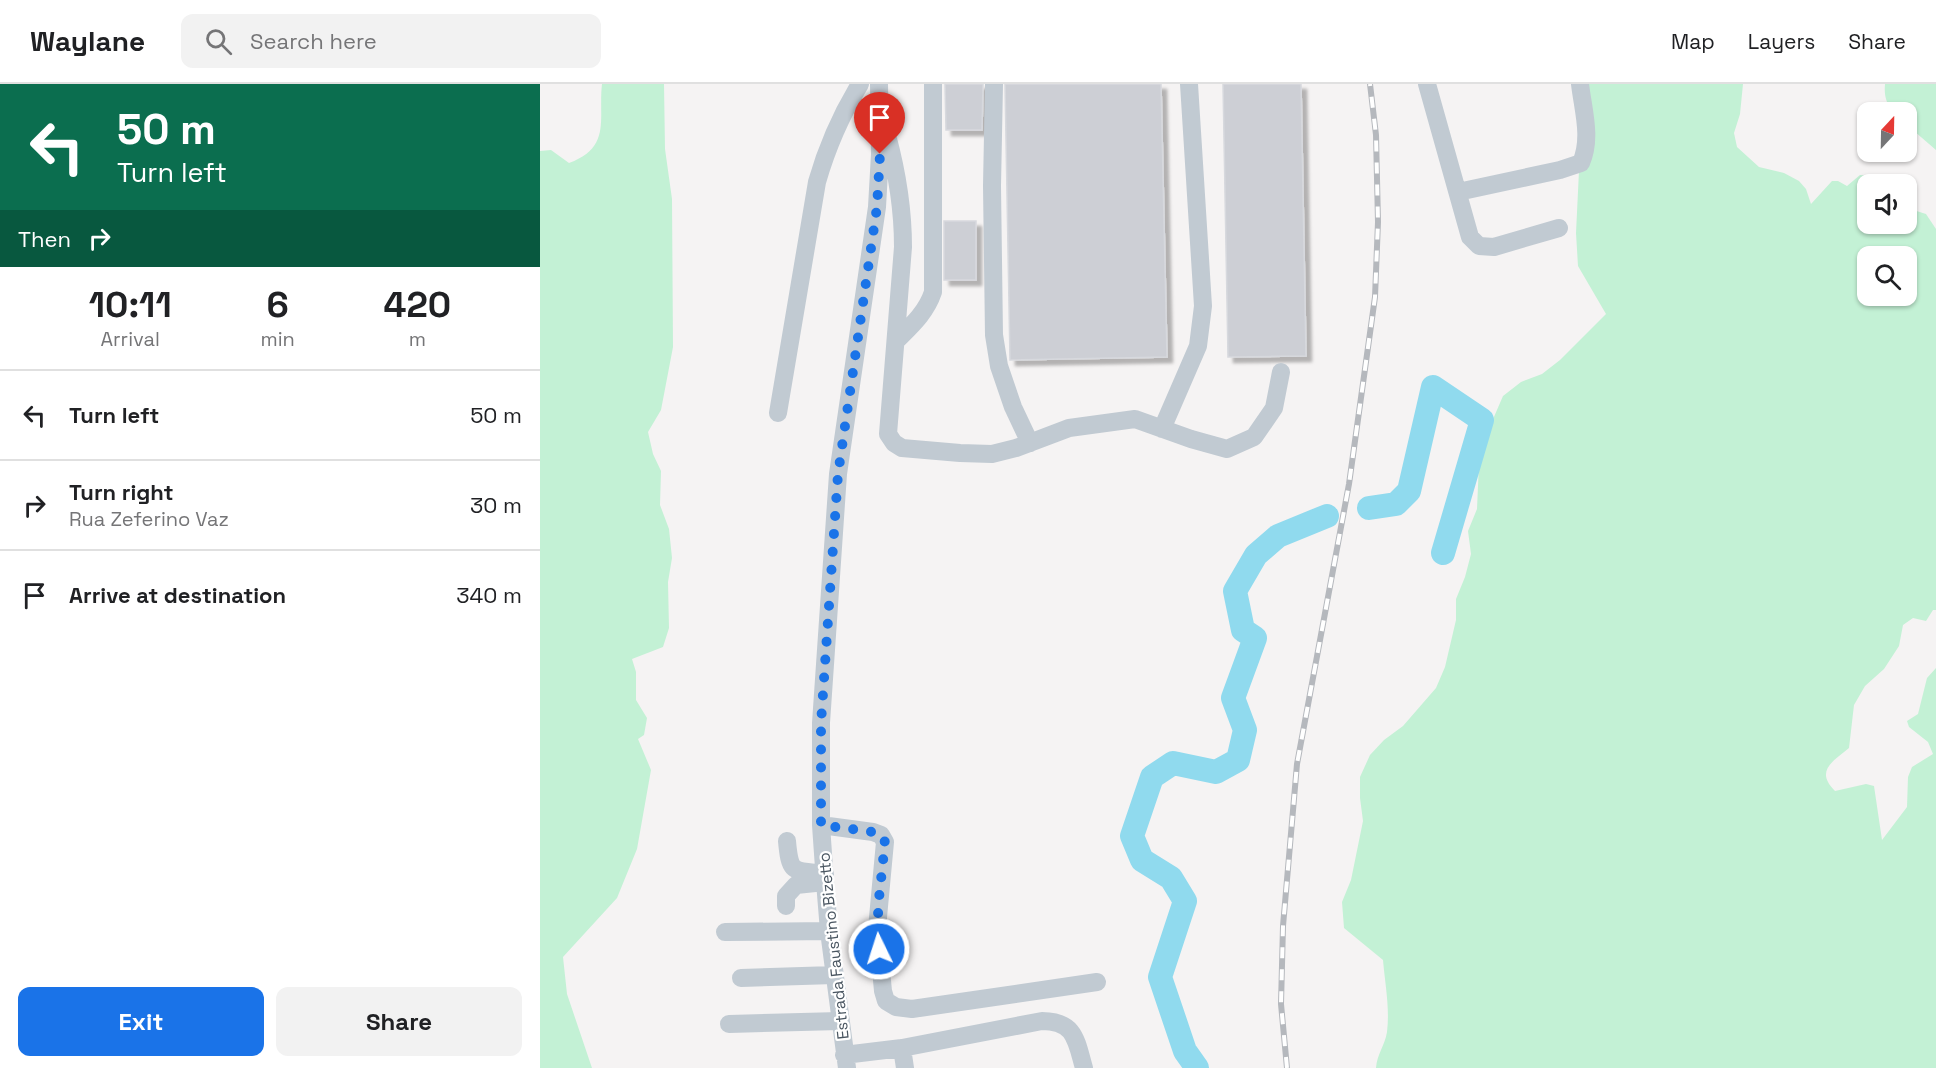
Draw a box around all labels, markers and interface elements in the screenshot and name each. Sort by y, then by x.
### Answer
search box [181,14,601,68]
text: Waylane [30,23,145,59]
icon: search [202,25,235,58]
text: Search here [250,27,377,55]
text: Map [1671,28,1715,55]
text: Layers [1748,28,1815,55]
text: Share [1848,28,1906,55]
pin [854,92,905,154]
icon: arrive [863,101,896,134]
north arrow [1857,102,1917,162]
map controls [1857,102,1917,306]
text: 50 m [117,103,216,156]
icon: left [18,108,96,186]
text: Turn left [117,155,227,190]
button: sound [1857,174,1917,234]
icon: right [83,222,116,255]
text: Then [18,225,71,253]
button: search [1857,246,1917,306]
text: 10:11 [89,282,172,328]
text: 6 [267,282,289,328]
text: 420 [384,282,451,328]
text: Arrival [100,326,160,352]
text: min [260,326,295,352]
text: m [409,326,426,352]
icon: left [18,399,51,432]
text: Turn left [69,401,159,429]
text: 50 m [470,401,522,429]
text: Turn right [69,478,174,506]
icon: right [18,489,51,522]
text: 30 m [470,491,522,519]
text: Rua Zeferino Vaz [69,506,229,532]
icon: arrive [18,579,51,612]
text: Arrive at destination [69,581,286,609]
text: 340 m [456,581,522,609]
street label: Estrada Faustino Bizetto [813,851,854,1041]
position arrow [847,917,911,981]
button: Exit [18,987,264,1056]
button: Share [276,987,522,1056]

